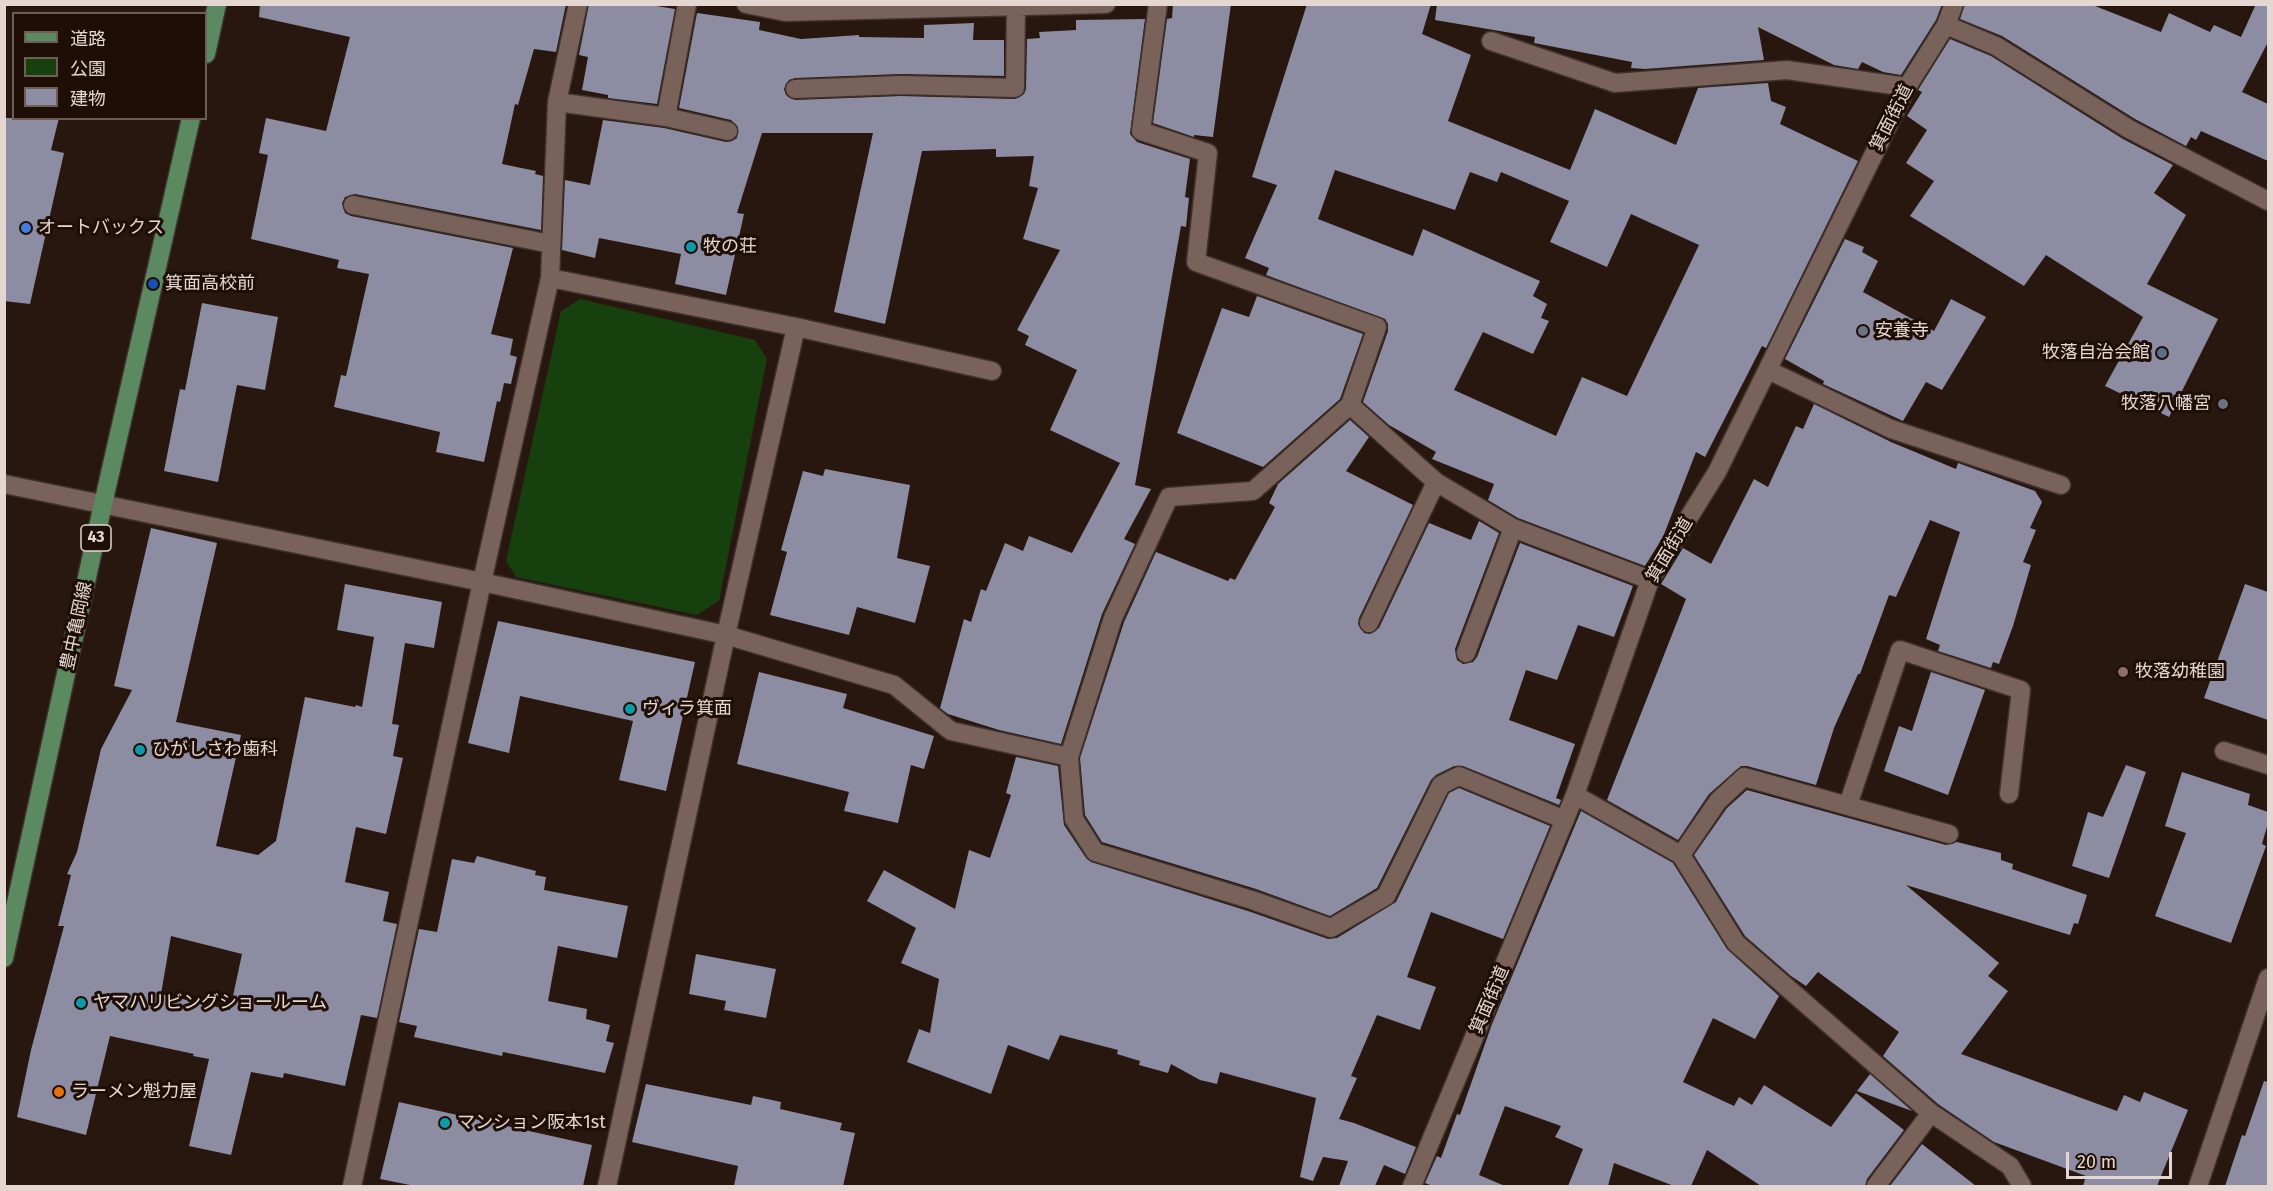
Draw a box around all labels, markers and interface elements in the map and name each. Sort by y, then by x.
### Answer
legend [12,12,207,120]
text: 道路 [70,28,106,50]
text: 公園 [70,58,106,80]
street label: 箕面街道 [1866,81,1918,155]
text: 建物 [70,88,106,110]
place label: オートバックス [38,217,164,239]
marker: オートバックス [19,221,33,235]
place label: 牧の荘 [703,236,757,258]
marker: 牧の荘 [684,240,698,254]
place label: 箕面高校前 [165,273,255,295]
marker: 箕面高校前 [146,277,160,291]
place label: 安養寺 [1875,320,1929,342]
marker: 安養寺 [1856,324,1870,338]
place label: 牧落自治会館 [2042,342,2150,364]
marker: 牧落自治会館 [2155,346,2169,360]
place label: 牧落八幡宮 [2121,393,2211,415]
marker: 牧落八幡宮 [2216,397,2230,411]
street label: 箕面街道 [1642,514,1698,586]
road number: 43 [81,525,111,551]
street label: 豊中亀岡線 [57,580,97,672]
place label: 牧落幼稚園 [2135,661,2225,683]
marker: 牧落幼稚園 [2116,665,2130,679]
place label: ヴィラ箕面 [642,698,732,720]
marker: ヴィラ箕面 [623,702,637,716]
place label: ひがしさわ歯科 [152,739,278,761]
marker: ひがしさわ歯科 [133,743,147,757]
street label: 箕面街道 [1466,963,1514,1037]
place label: ヤマハリビングショールーム [93,992,327,1014]
marker: ヤマハリビングショールーム [74,996,88,1010]
place label: ラーメン魁力屋 [71,1081,197,1103]
marker: ラーメン魁力屋 [52,1085,66,1099]
place label: マンション阪本1st [457,1112,606,1134]
marker: マンション阪本1st [438,1116,452,1130]
scale bar [2069,1140,2176,1178]
text: 20 m [2077,1151,2116,1173]

